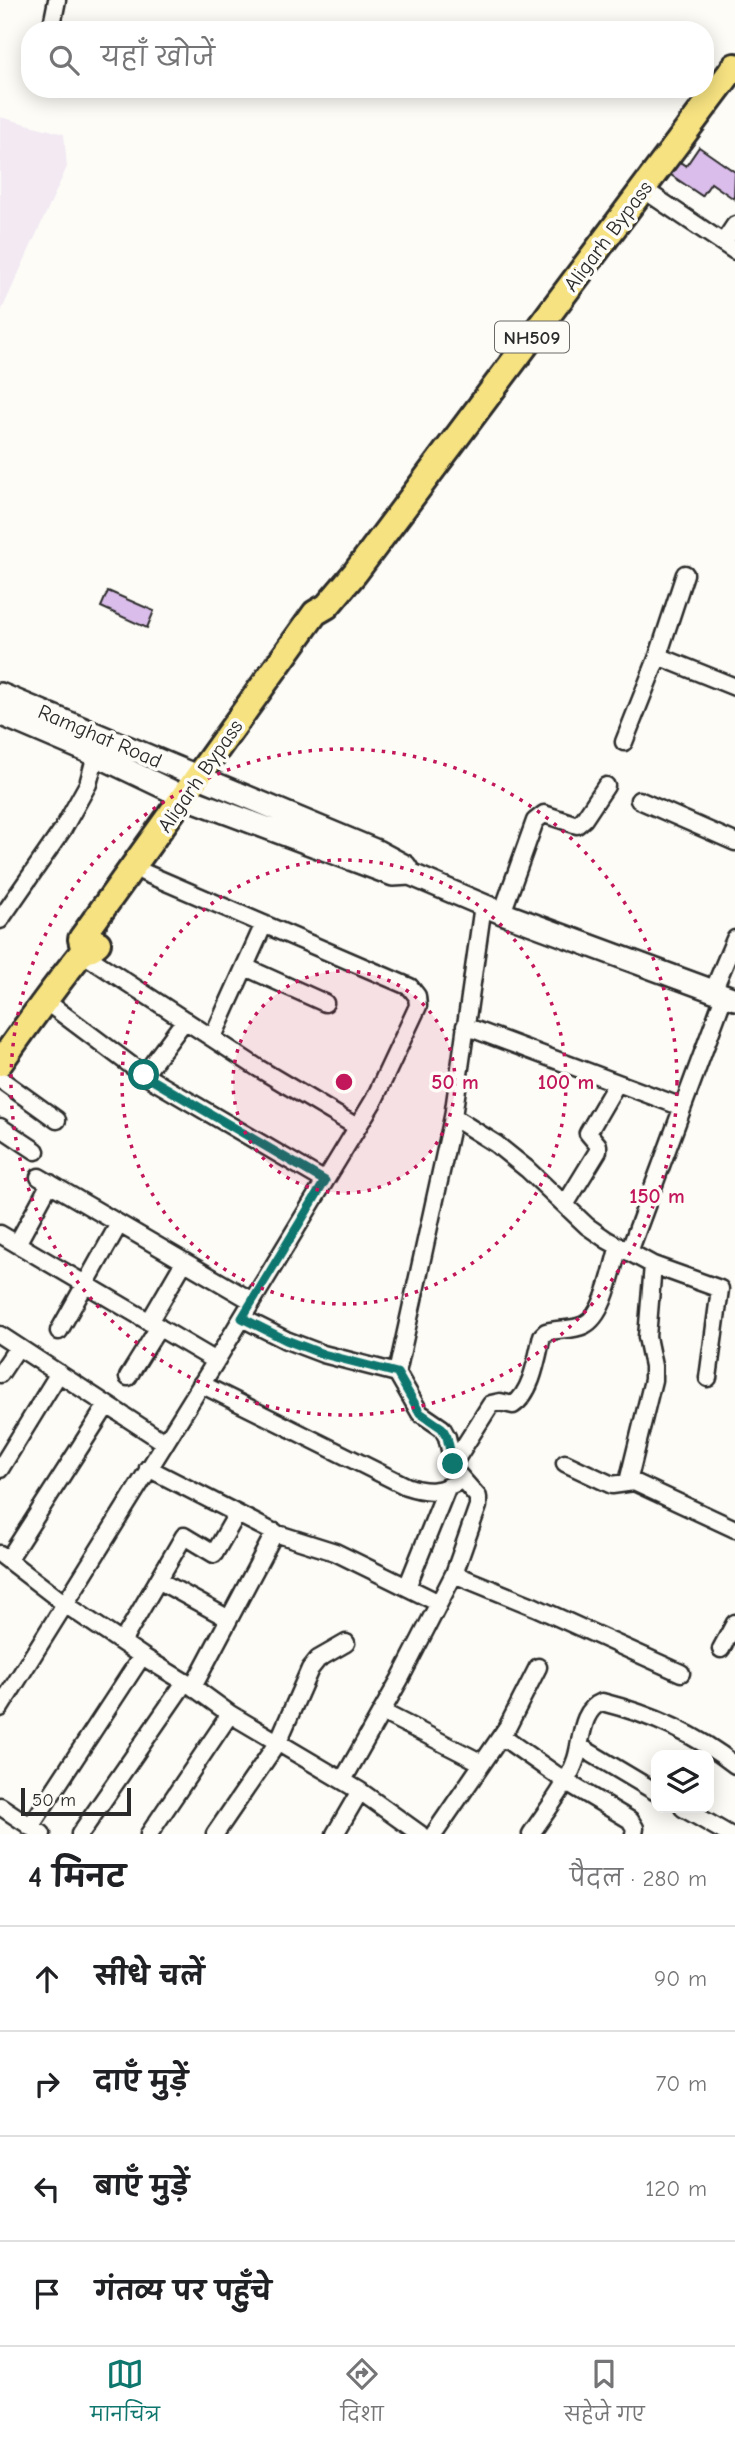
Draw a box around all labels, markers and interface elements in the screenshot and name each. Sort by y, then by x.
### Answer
search box [21,21,714,98]
icon: search [45,41,83,79]
text: यहाँ खोजें [101,43,215,73]
street label: Aligarh Bypass [559,176,657,296]
road number: NH509 [495,322,569,352]
street label: Ramghat Road [35,699,165,773]
street label: Aligarh Bypass [152,715,248,837]
route start [128,1059,159,1090]
centre of rings [332,1070,356,1094]
text: 50 m [431,1070,479,1094]
text: 100 m [538,1070,594,1094]
text: 150 m [629,1184,685,1208]
route end [437,1448,468,1479]
map controls [651,1750,714,1813]
button: layers [651,1750,714,1813]
scale bar [21,1785,131,1817]
text: 50 m [32,1789,76,1811]
text: 4 मिनट [28,1860,126,1895]
text: पैदल · 280 m [570,1865,707,1892]
icon: ahead [28,1960,66,1998]
text: सीधे चलें [95,1962,204,1992]
text: 90 m [654,1965,707,1992]
icon: right [28,2065,66,2103]
text: दाएँ मुड़ें [95,2067,188,2097]
text: 70 m [655,2070,707,2097]
icon: left [28,2170,66,2208]
text: बाएँ मुड़ें [95,2172,189,2202]
text: 120 m [645,2175,707,2202]
icon: arrive [28,2275,66,2313]
text: गंतव्य पर पहुँचे [95,2277,272,2307]
tab: मानचित्र [90,2355,160,2435]
tab: दिशा [341,2355,384,2435]
tab: सहेजे गए [564,2355,645,2435]

